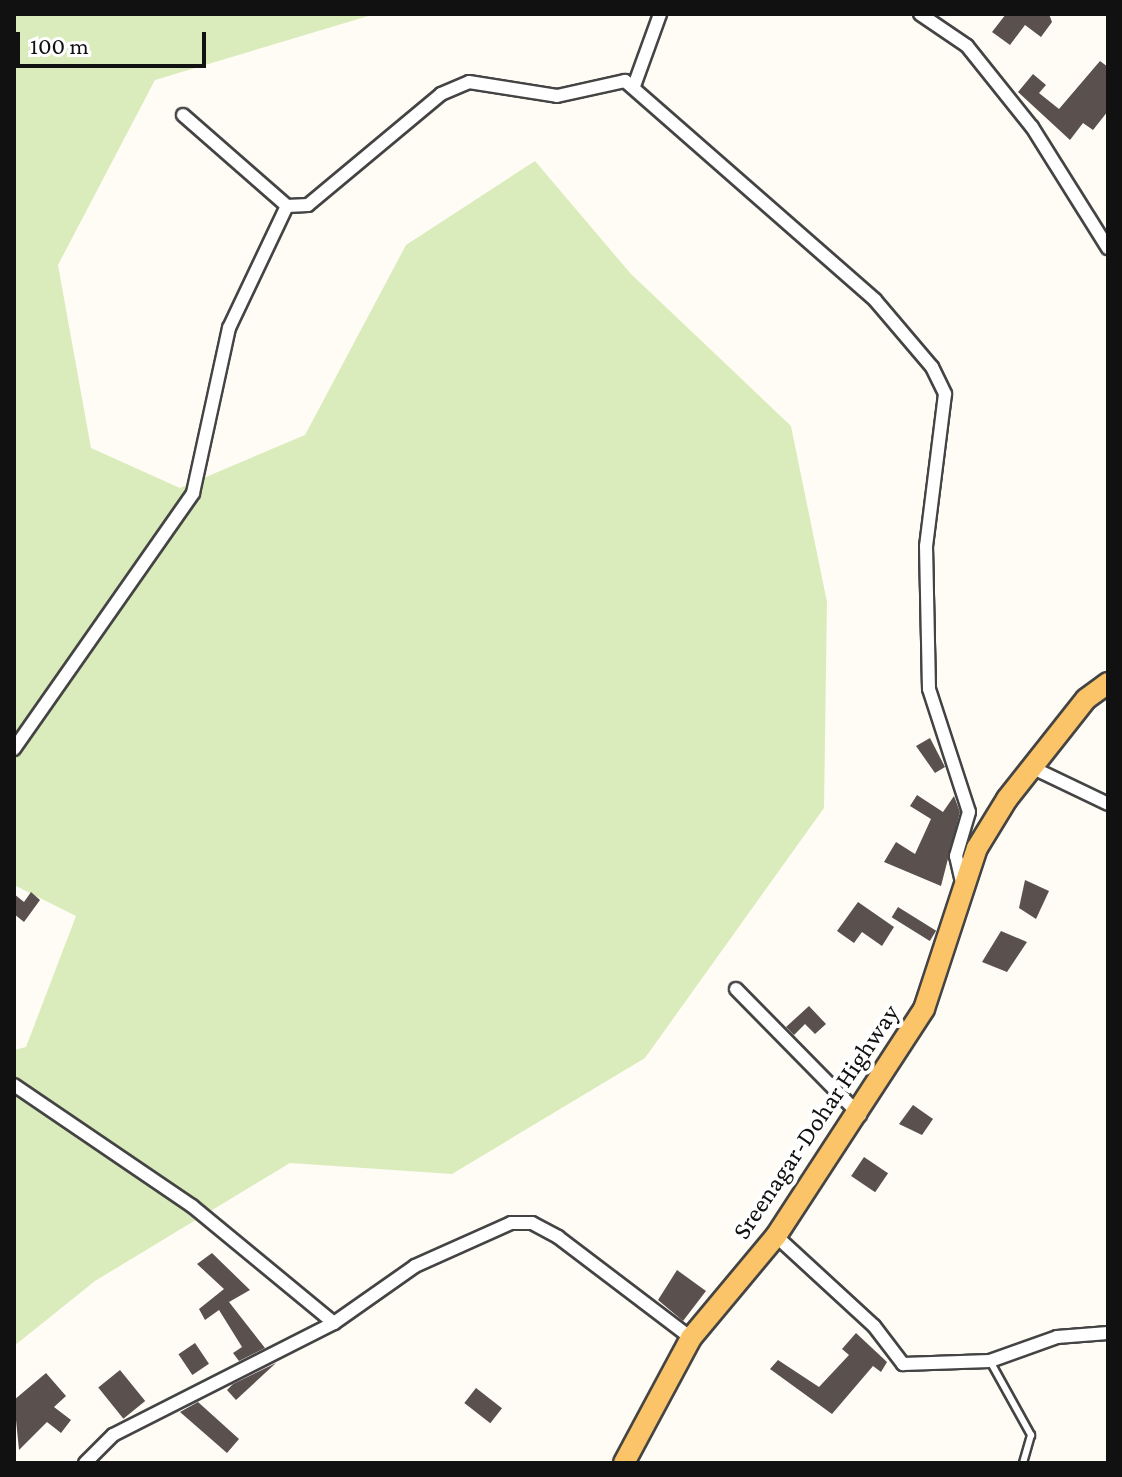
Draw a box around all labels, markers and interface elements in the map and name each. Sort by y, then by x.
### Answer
scale bar [20,16,210,66]
text: 100 m [30,32,89,59]
street label: Sreenagar-Dohar Highway [726,999,906,1245]

